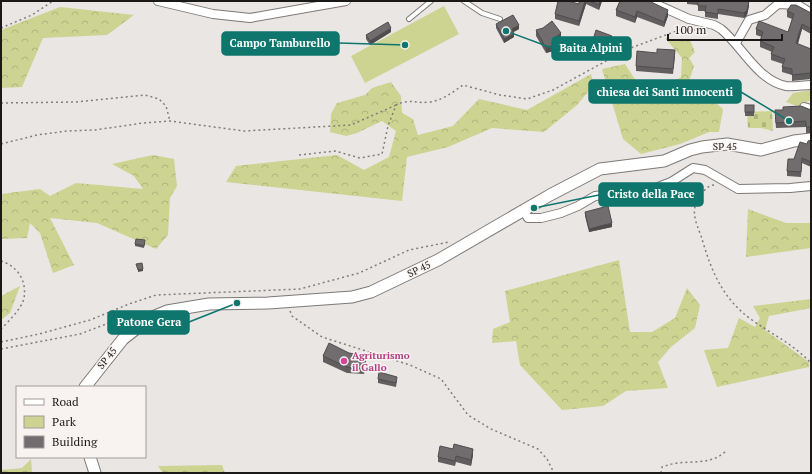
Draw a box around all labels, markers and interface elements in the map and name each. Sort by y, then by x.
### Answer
scale bar [668,16,782,42]
text: 100 m [674,22,707,37]
callout: Campo Tamburello [222,32,339,55]
text: Campo Tamburello [230,36,331,50]
callout: Baita Alpini [552,37,631,60]
text: Baita Alpini [559,41,623,55]
callout: chiesa dei Santi Innocenti [589,80,741,103]
text: chiesa dei Santi Innocenti [597,85,734,99]
street label: SP 45 [713,140,737,153]
callout: Cristo della Pace [599,183,703,206]
text: Cristo della Pace [607,187,695,201]
street label: SP 45 [405,258,433,280]
callout: Patone Gera [108,311,189,334]
text: Patone Gera [117,315,181,329]
street label: SP 45 [94,344,120,372]
place label: Agriturismo il Gallo [352,349,410,374]
marker: Agriturismo il Gallo [339,356,349,366]
legend [16,386,146,458]
text: Road [52,394,79,409]
text: Park [52,414,77,429]
text: Building [52,434,98,449]

